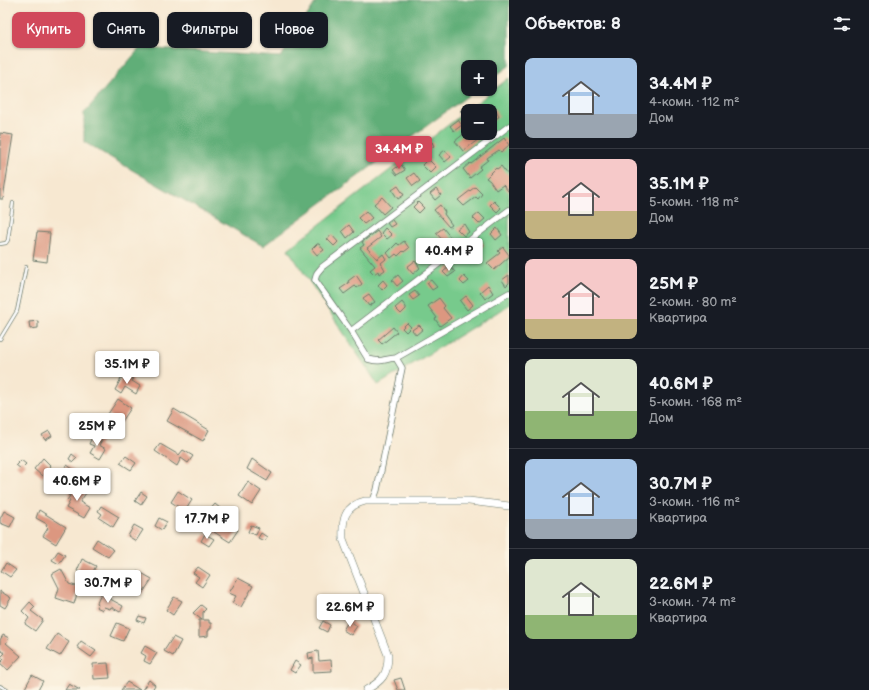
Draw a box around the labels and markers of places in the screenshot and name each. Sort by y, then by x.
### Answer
pin: 34.4M ₽ [362,136,436,170]
pin: 40.4M ₽ [412,238,486,272]
pin: 35.1M ₽ [90,351,164,385]
pin: 25M ₽ [69,413,125,447]
pin: 40.6M ₽ [40,468,114,502]
pin: 17.7M ₽ [170,506,244,540]
pin: 30.7M ₽ [71,570,145,604]
pin: 22.6M ₽ [313,594,387,628]

